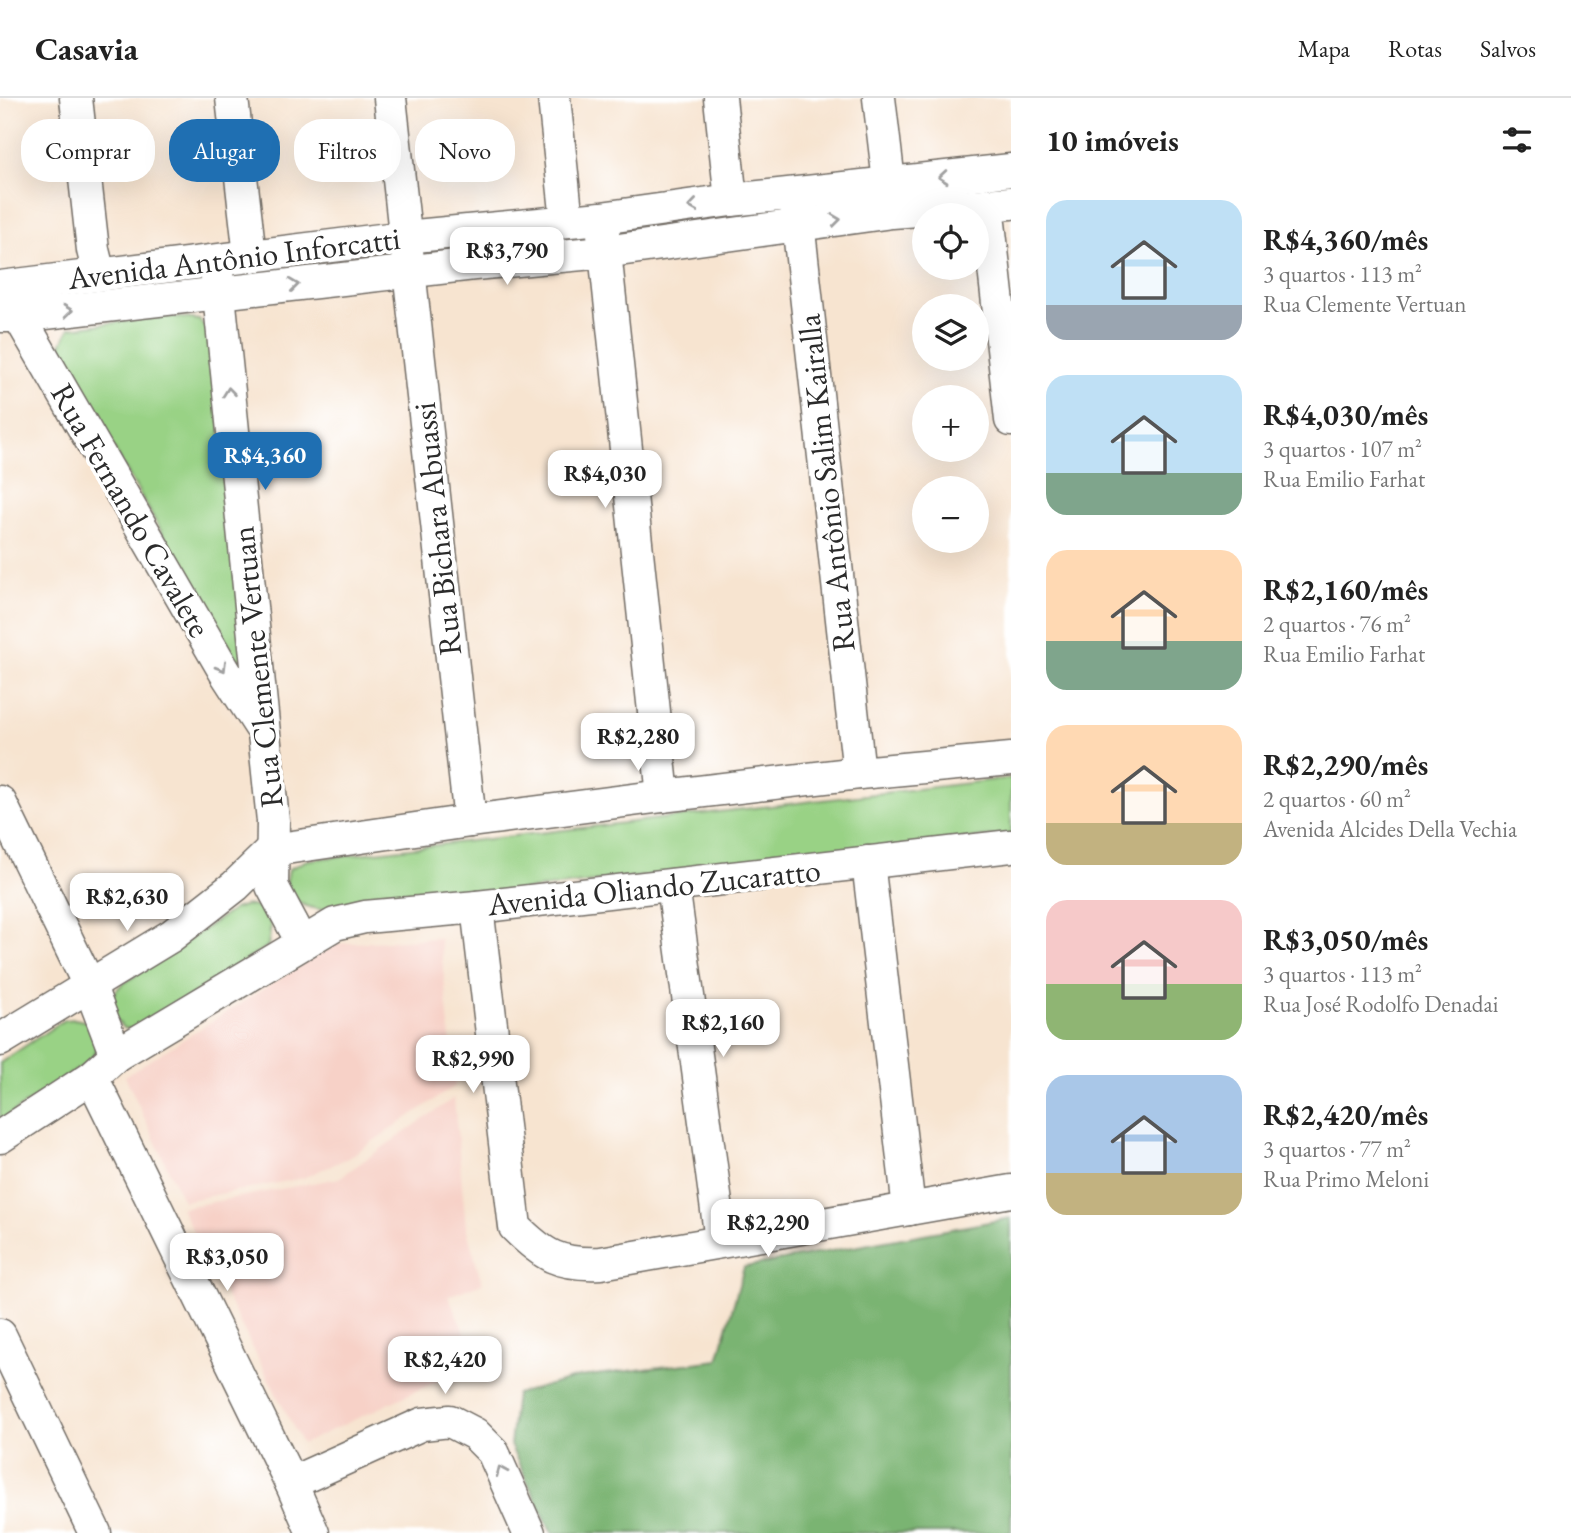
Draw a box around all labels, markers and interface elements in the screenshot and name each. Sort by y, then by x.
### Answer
text: Casavia [35,27,138,70]
text: Mapa [1298,33,1350,64]
text: Rotas [1388,33,1442,64]
text: Salvos [1480,33,1536,64]
chip: Comprar [21,119,155,182]
chip: Alugar [169,119,280,182]
chip: Filtros [294,119,401,182]
chip: Novo [415,119,515,182]
text: 10 imóveis [1046,121,1179,160]
icon: filters [1498,121,1536,159]
one-way arrow [937,169,948,184]
one-way arrow [687,198,699,213]
map controls [912,203,989,553]
button: locate [912,203,989,280]
one-way arrow [830,212,842,227]
street label: Avenida Antônio Inforcatti [64,217,403,299]
text: R$4,360/mês [1263,220,1428,259]
pin: R$3,790 [442,228,572,287]
icon: home [1102,228,1186,312]
text: R$3,790 [466,235,548,265]
text: 3 quartos · 113 m² [1263,259,1422,289]
one-way arrow [288,277,300,292]
text: Rua Clemente Vertuan [1263,289,1466,319]
button: layers [912,294,989,371]
one-way arrow [62,303,74,318]
street label: Rua Antônio Salim Kairalla [787,312,865,654]
street label: Rua Fernando Cavalete [41,376,221,644]
button: + [912,385,989,462]
one-way arrow [222,386,237,397]
text: R$4,030/mês [1263,395,1428,434]
street label: Rua Bichara Abuassi [403,400,471,658]
icon: home [1102,403,1186,487]
pin: R$4,360 [200,432,330,492]
text: 3 quartos · 107 m² [1263,434,1422,464]
text: R$4,360 [224,440,306,470]
pin: R$4,030 [540,450,670,510]
text: R$4,030 [564,458,646,488]
text: Rua Emilio Farhat [1263,464,1425,494]
button: − [912,476,989,553]
street label: Rua Clemente Vertuan [221,524,293,810]
text: R$2,160/mês [1263,570,1428,609]
icon: home [1102,578,1186,662]
text: 2 quartos · 76 m² [1263,609,1411,639]
text: Rua Emilio Farhat [1263,639,1425,669]
one-way arrow [214,659,227,672]
pin: R$2,280 [573,714,703,773]
text: R$2,280 [597,721,679,751]
text: R$2,290/mês [1263,745,1428,784]
icon: home [1102,753,1186,837]
text: 2 quartos · 60 m² [1263,784,1411,814]
text: Avenida Alcides Della Vechia [1263,814,1517,844]
street label: Avenida Oliando Zucaratto [484,849,823,925]
pin: R$2,630 [62,874,192,933]
text: R$2,630 [86,881,168,911]
text: R$3,050/mês [1263,920,1428,959]
icon: home [1102,928,1186,1012]
text: 3 quartos · 113 m² [1263,959,1422,989]
text: Rua José Rodolfo Denadai [1263,989,1498,1019]
pin: R$2,160 [658,1000,788,1059]
text: R$2,160 [682,1007,764,1037]
pin: R$2,990 [408,1035,538,1095]
text: R$2,990 [432,1043,514,1073]
text: R$2,420/mês [1263,1095,1428,1134]
icon: home [1102,1103,1186,1187]
text: 3 quartos · 77 m² [1263,1134,1411,1164]
text: Rua Primo Meloni [1263,1164,1429,1194]
pin: R$2,290 [703,1200,833,1259]
text: R$2,290 [727,1207,809,1237]
pin: R$3,050 [162,1234,292,1293]
text: R$3,050 [186,1241,268,1271]
pin: R$2,420 [380,1336,510,1396]
text: R$2,420 [404,1344,486,1374]
one-way arrow [495,1466,509,1478]

